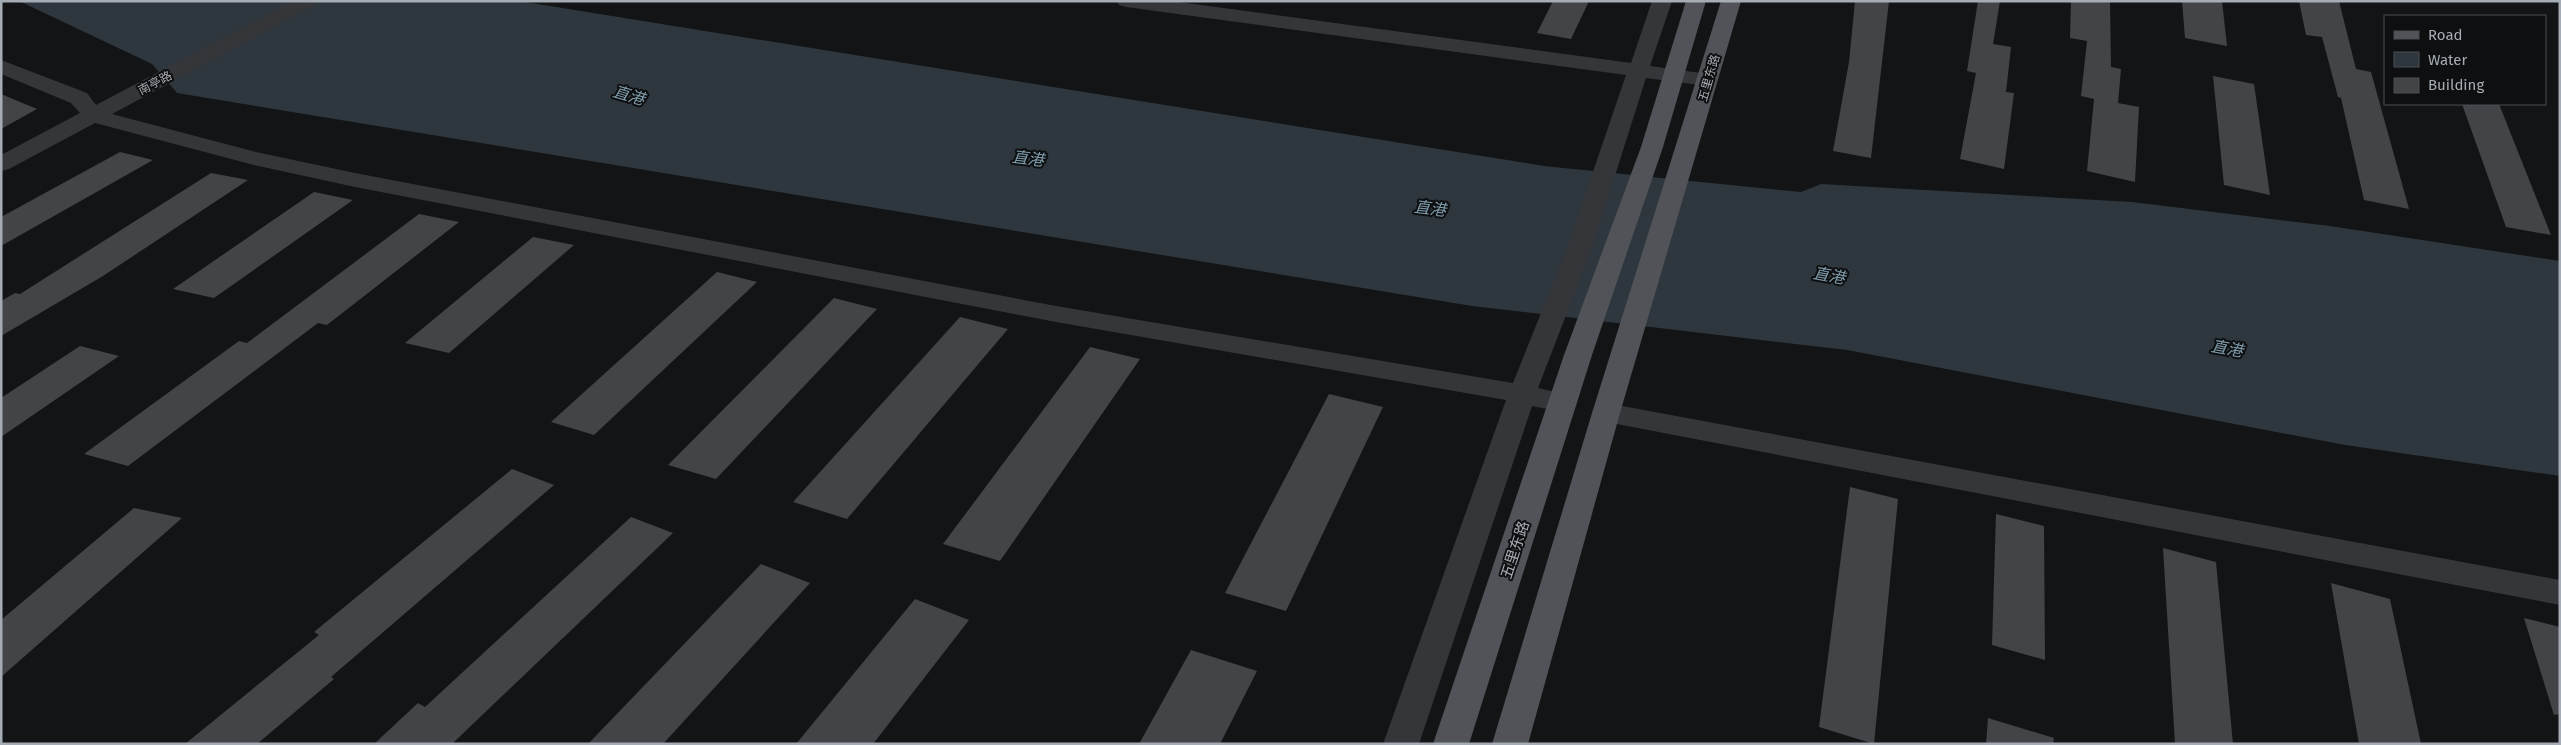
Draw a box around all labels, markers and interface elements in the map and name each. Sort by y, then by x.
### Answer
legend [2384,15,2546,105]
text: Road [2428,26,2463,44]
text: Water [2428,51,2467,69]
street label: 五里东路 [1696,53,1722,103]
street label: 南亭路 [136,68,174,98]
text: Building [2428,76,2484,94]
water label: 直港 [611,82,649,110]
water label: 直港 [1011,147,1047,170]
water label: 直港 [1413,197,1449,220]
water label: 直港 [1811,263,1848,288]
water label: 直港 [2209,336,2246,361]
street label: 五里东路 [1497,519,1533,581]

